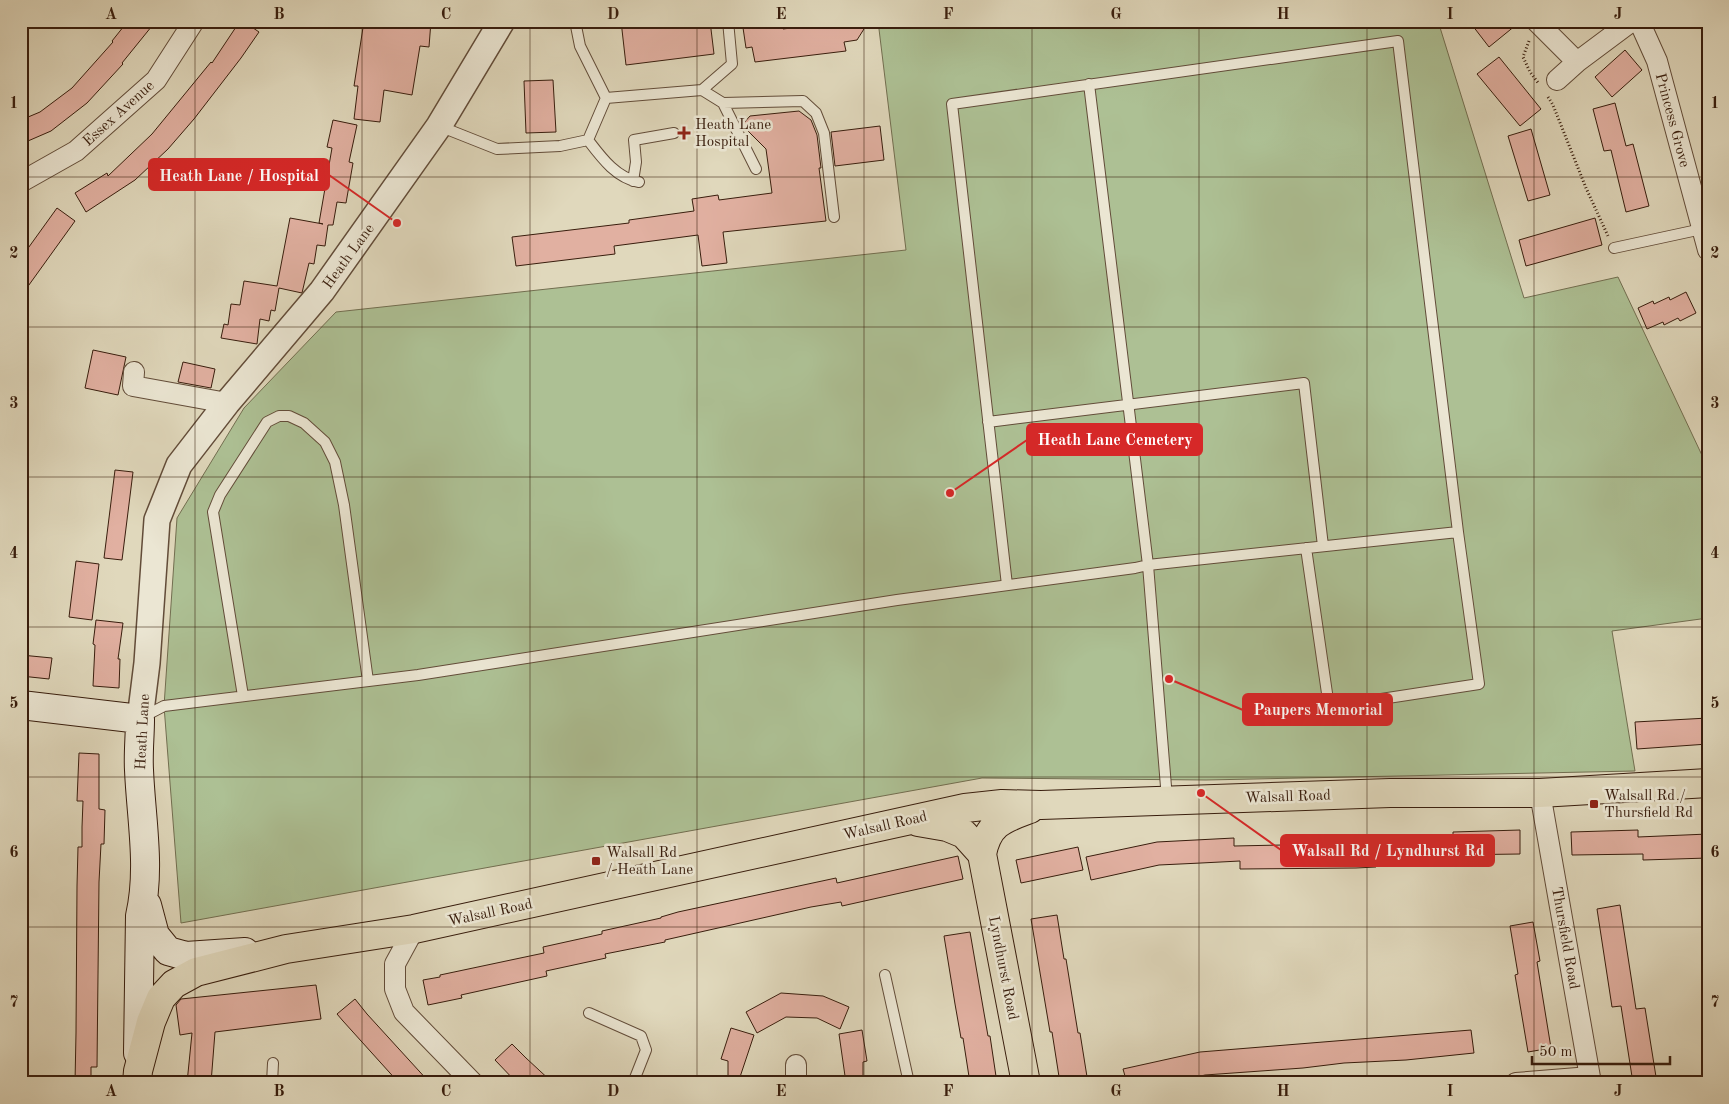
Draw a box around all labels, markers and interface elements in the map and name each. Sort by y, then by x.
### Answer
text: A [105,7,117,23]
text: B [273,7,285,23]
text: C [441,7,451,23]
text: D [607,7,619,23]
text: E [775,7,787,23]
text: F [943,7,954,23]
text: G [1110,7,1122,23]
text: H [1276,7,1290,23]
text: I [1446,7,1454,23]
text: J [1614,7,1623,23]
street label: Princess Grove [1652,72,1691,169]
street label: Essex Avenue [81,78,158,150]
text: 1 [9,96,19,112]
text: 1 [1710,96,1720,112]
place label: Heath Lane Hospital [695,118,771,150]
marker: Heath Lane Hospital [677,126,691,140]
callout: Heath Lane / Hospital [149,159,329,190]
text: Heath Lane / Hospital [159,169,319,185]
street label: Heath Lane [321,222,378,292]
text: 2 [9,246,19,262]
text: 2 [1710,246,1720,262]
text: 3 [9,396,19,412]
text: 3 [1710,396,1720,412]
callout: Heath Lane Cemetery [1027,424,1202,455]
text: Heath Lane Cemetery [1037,433,1193,449]
text: 4 [9,546,19,562]
text: 4 [1710,546,1720,562]
street label: Heath Lane [134,694,153,771]
callout: Paupers Memorial [1243,694,1392,725]
text: 5 [9,696,19,712]
text: 5 [1710,696,1720,712]
text: Paupers Memorial [1253,703,1383,719]
street label: Walsall Road [1245,788,1331,806]
place label: Walsall Rd / Thursfield Rd [1604,789,1693,821]
marker: Walsall Rd / Thursfield Rd [1588,798,1600,810]
street label: Walsall Road [842,809,929,843]
callout: Walsall Rd / Lyndhurst Rd [1281,835,1494,866]
text: Walsall Rd / Lyndhurst Rd [1291,844,1485,860]
text: 6 [9,845,19,861]
text: 6 [1710,845,1720,861]
place label: Walsall Rd / Heath Lane [606,846,693,878]
marker: Walsall Rd / Heath Lane [590,855,602,867]
street label: Thursfield Road [1548,886,1581,991]
street label: Walsall Road [447,897,534,930]
street label: Lyndhurst Road [985,915,1020,1022]
text: 7 [9,995,19,1011]
text: 7 [1710,995,1720,1011]
scale bar [1532,1034,1669,1066]
text: 50 m [1539,1045,1573,1060]
text: A [105,1084,117,1100]
text: B [273,1084,285,1100]
text: C [441,1084,451,1100]
text: D [607,1084,619,1100]
text: E [775,1084,787,1100]
text: F [943,1084,954,1100]
text: G [1110,1084,1122,1100]
text: H [1276,1084,1290,1100]
text: I [1446,1084,1454,1100]
text: J [1614,1084,1623,1100]

